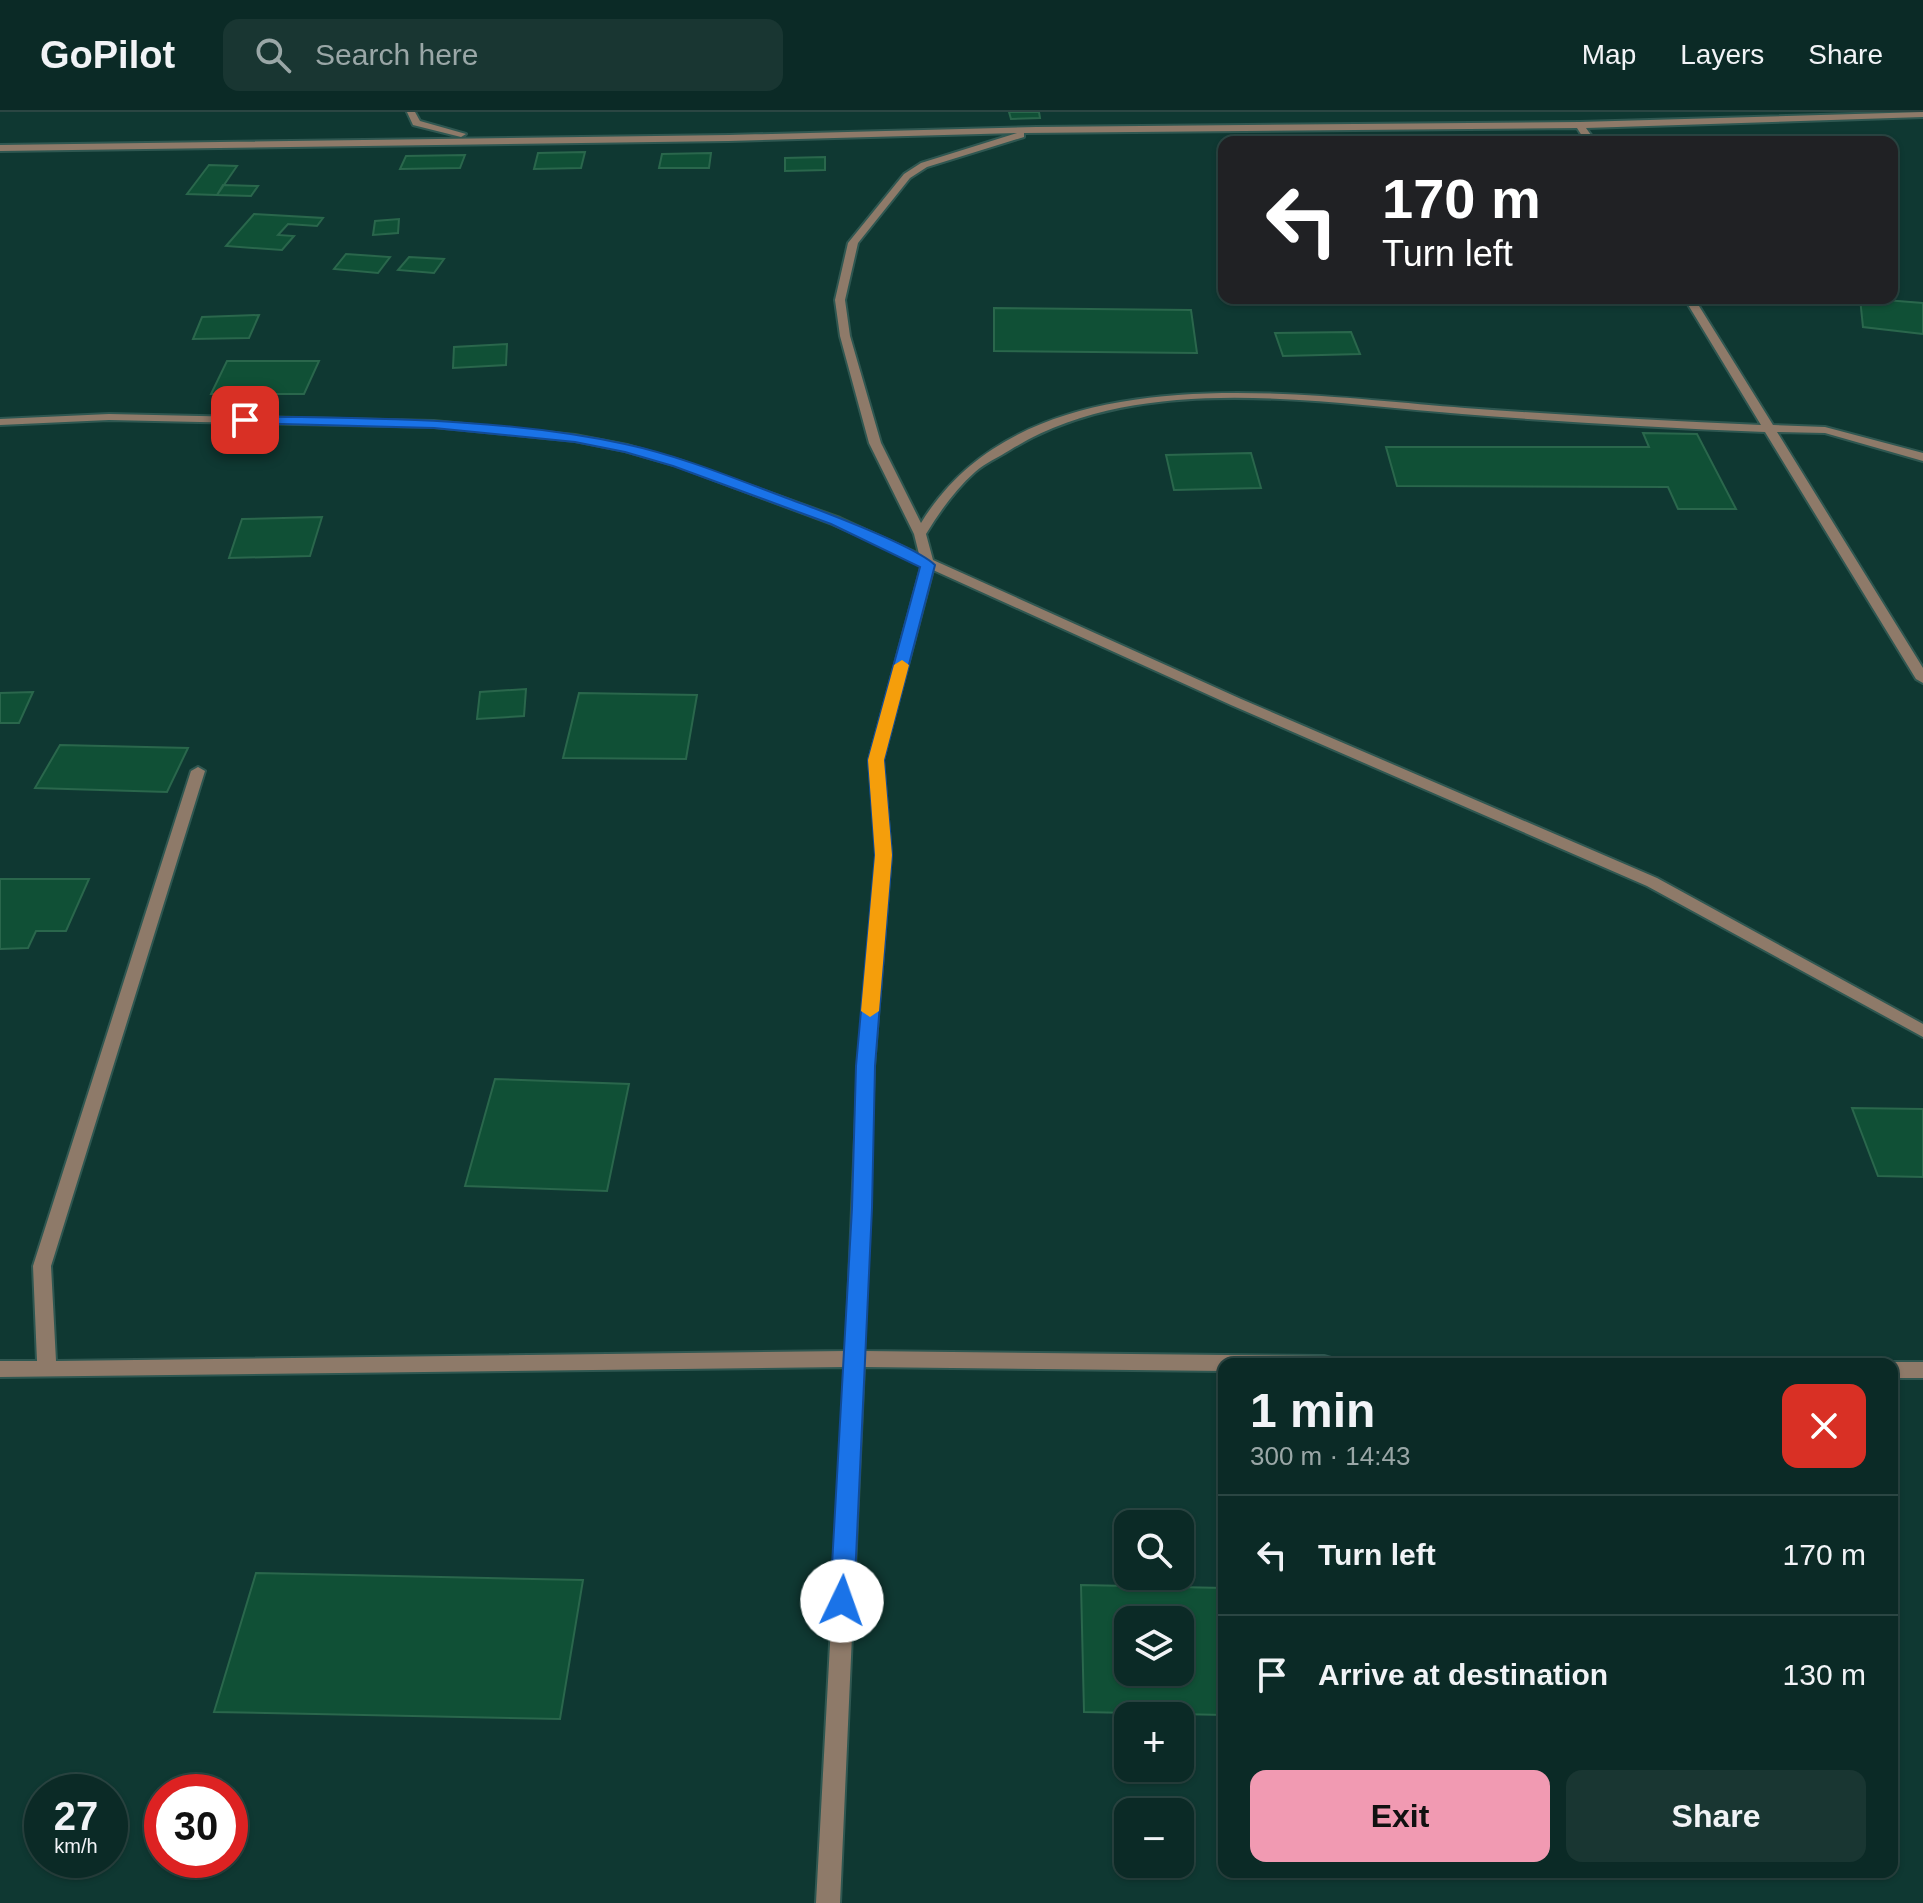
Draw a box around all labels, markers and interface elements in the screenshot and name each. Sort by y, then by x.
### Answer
search box [223,19,783,91]
icon: search [251,33,295,77]
text: GoPilot [40,34,175,76]
text: Search here [315,38,479,71]
text: Map [1582,39,1636,70]
text: Layers [1680,39,1764,70]
text: Share [1808,39,1883,70]
text: 170 m [1382,167,1541,230]
icon: left [1250,168,1354,272]
text: Turn left [1382,233,1513,274]
pin [211,386,279,454]
icon: arrive [223,398,267,442]
text: 1 min [1250,1384,1375,1437]
button: close [1782,1384,1866,1468]
text: 300 m · 14:43 [1250,1441,1410,1471]
map controls [1114,1510,1194,1878]
button: search [1114,1510,1194,1590]
icon: left [1250,1533,1294,1577]
text: Turn left [1318,1538,1436,1571]
text: 170 m [1783,1538,1866,1571]
position arrow [800,1559,884,1643]
button: layers [1114,1606,1194,1686]
icon: arrive [1250,1653,1294,1697]
text: Arrive at destination [1318,1658,1608,1691]
text: 130 m [1783,1658,1866,1691]
button: + [1114,1702,1194,1782]
button: Exit [1250,1770,1550,1862]
button: Share [1566,1770,1866,1862]
speed limit sign: 30 [144,1774,248,1878]
text: 27 [54,1794,98,1838]
button: − [1114,1798,1194,1878]
text: km/h [54,1835,98,1857]

